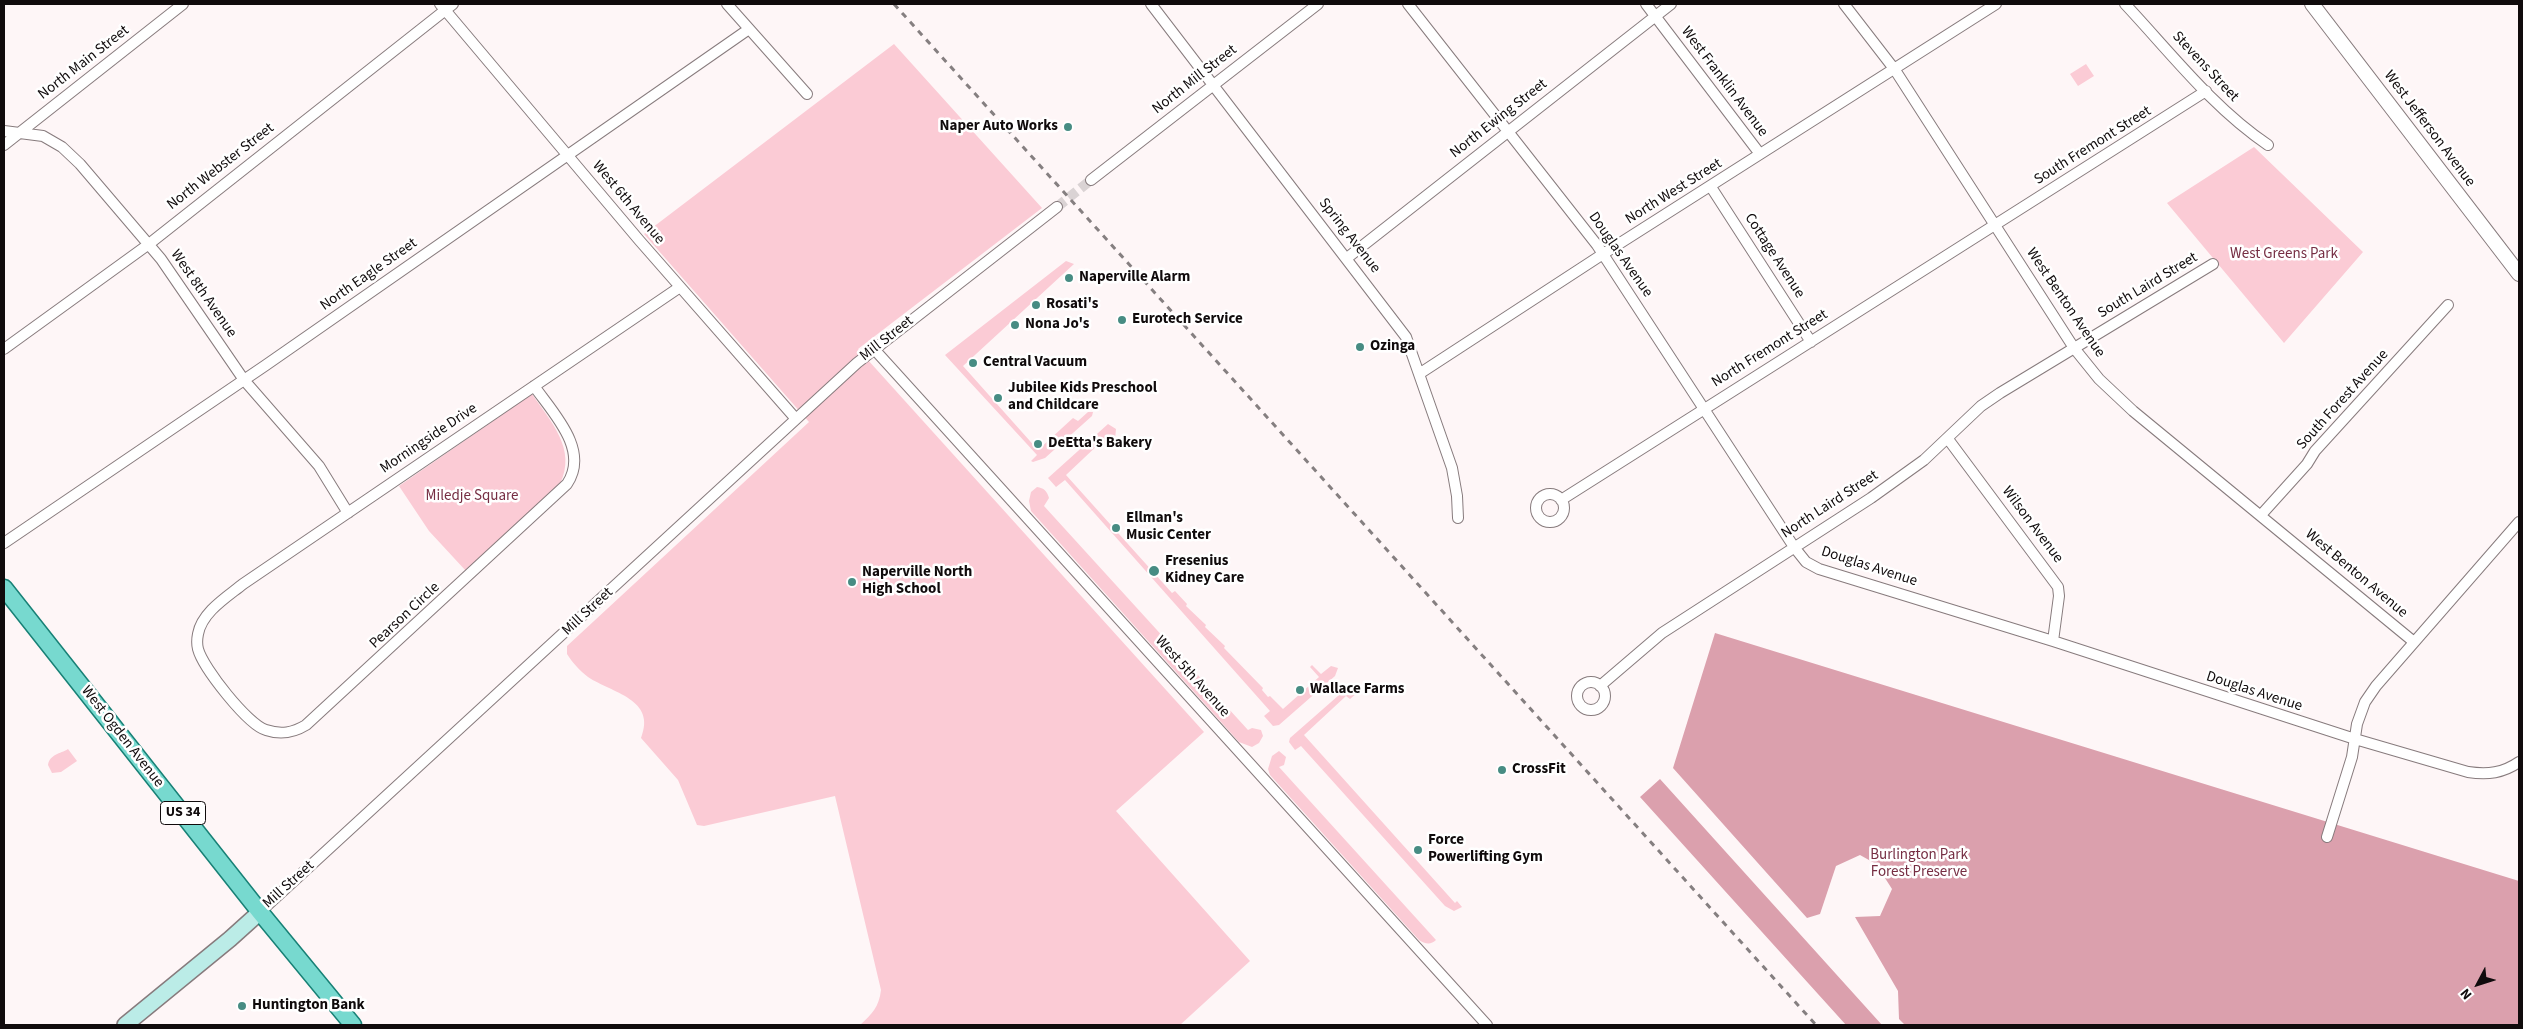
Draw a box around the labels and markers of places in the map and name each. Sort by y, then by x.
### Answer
place label: Naper Auto Works [940,118,1058,136]
marker: Naper Auto Works [1062,121,1074,133]
place label: Naperville Alarm [1079,269,1190,287]
marker: Naperville Alarm [1063,272,1075,284]
place label: Rosati's [1046,296,1098,314]
marker: Rosati's [1030,299,1042,311]
place label: Eurotech Service [1132,311,1243,329]
marker: Eurotech Service [1116,314,1128,326]
place label: Nona Jo's [1025,316,1089,334]
marker: Nona Jo's [1009,319,1021,331]
place label: Ozinga [1370,338,1415,356]
marker: Ozinga [1354,341,1366,353]
place label: Central Vacuum [983,354,1087,372]
marker: Central Vacuum [967,357,979,369]
place label: Jubilee Kids Preschool and Childcare [1008,380,1157,415]
marker: Jubilee Kids Preschool and Childcare [992,392,1004,404]
place label: DeEtta's Bakery [1048,435,1152,453]
marker: DeEtta's Bakery [1032,438,1044,450]
place label: Ellman's Music Center [1126,510,1211,545]
marker: Ellman's Music Center [1110,522,1122,534]
place label: Fresenius Kidney Care [1165,553,1244,588]
place label: Naperville North High School [862,564,972,599]
marker: Fresenius Kidney Care [1147,564,1161,578]
marker: Naperville North High School [846,576,858,588]
place label: Wallace Farms [1310,681,1404,699]
marker: Wallace Farms [1294,684,1306,696]
place label: CrossFit [1512,761,1566,779]
marker: CrossFit [1496,764,1508,776]
place label: Force Powerlifting Gym [1428,832,1543,867]
marker: Force Powerlifting Gym [1412,844,1424,856]
place label: Huntington Bank [252,997,365,1015]
marker: Huntington Bank [236,1000,248,1012]

